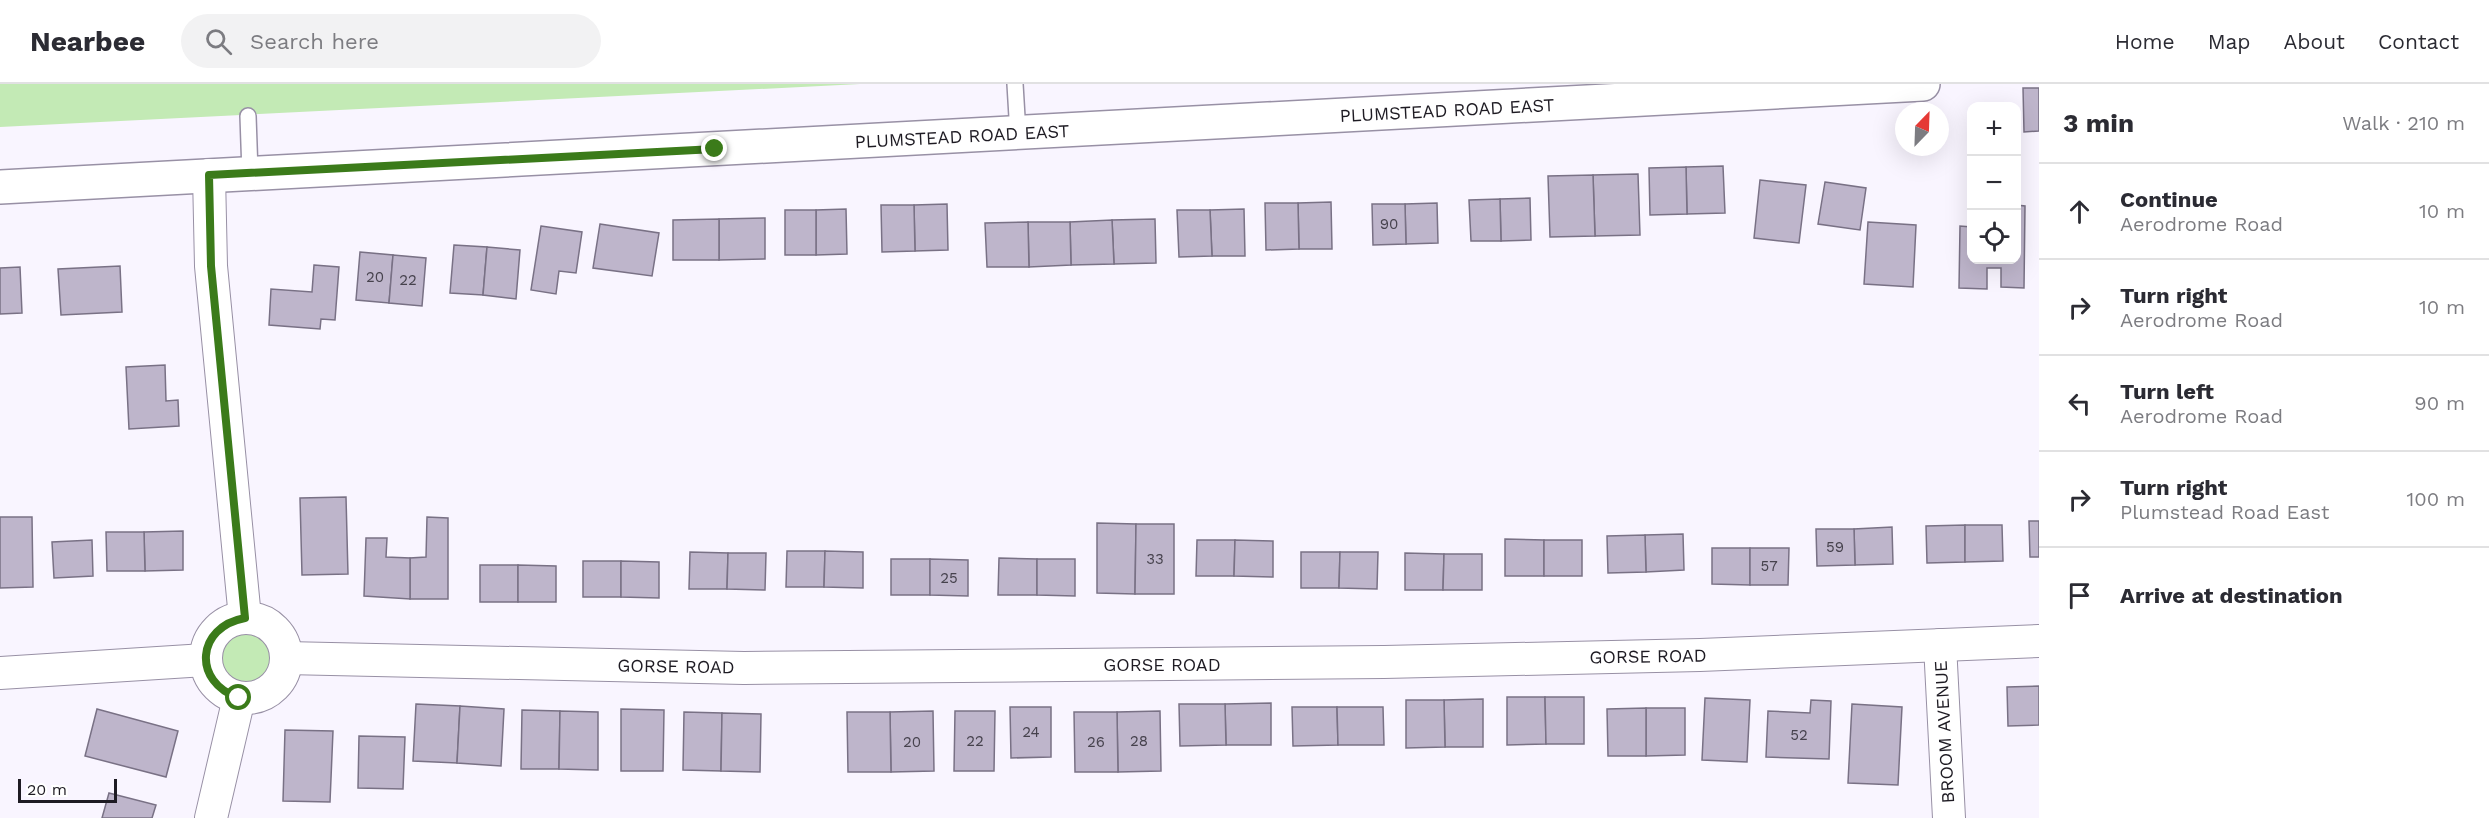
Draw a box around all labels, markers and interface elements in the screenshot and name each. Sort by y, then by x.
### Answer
search box [181,14,601,68]
text: Nearbee [30,25,145,58]
icon: search [202,25,235,58]
text: Search here [250,29,379,54]
text: Home [2115,29,2175,54]
text: Map [2208,29,2251,54]
text: About [2284,29,2345,54]
text: Contact [2378,29,2459,54]
street label: PLUMSTEAD ROAD EAST [1339,94,1555,126]
north arrow [1895,102,1949,156]
map controls [1967,102,2021,264]
button: + [1967,102,2021,156]
text: 3 min [2063,108,2134,138]
text: Walk · 210 m [2342,111,2465,135]
street label: PLUMSTEAD ROAD EAST [854,120,1070,152]
route end [701,135,727,161]
button: − [1967,156,2021,210]
text: Continue [2120,187,2218,212]
icon: ahead [2063,195,2096,228]
text: 10 m [2419,199,2465,223]
button: locate [1967,210,2021,264]
text: Aerodrome Road [2120,212,2283,236]
house number: 90 [1380,215,1398,233]
house number: 20 [366,268,384,286]
house number: 22 [399,271,417,289]
text: Turn right [2120,283,2227,308]
icon: right [2063,291,2096,324]
text: 10 m [2419,295,2465,319]
text: Aerodrome Road [2120,308,2283,332]
text: Turn left [2120,379,2214,404]
icon: left [2063,387,2096,420]
text: 90 m [2414,391,2465,415]
text: Aerodrome Road [2120,404,2283,428]
text: Turn right [2120,475,2227,500]
icon: right [2063,483,2096,516]
text: 100 m [2406,487,2465,511]
text: Plumstead Road East [2120,500,2330,524]
house number: 59 [1826,538,1844,556]
house number: 33 [1146,550,1164,568]
house number: 57 [1760,557,1778,575]
house number: 25 [940,569,958,587]
icon: arrive [2063,579,2096,612]
text: Arrive at destination [2120,583,2343,608]
street label: GORSE ROAD [1589,644,1707,668]
street label: GORSE ROAD [617,654,735,678]
street label: GORSE ROAD [1103,654,1221,675]
street label: BROOM AVENUE [1930,660,1958,804]
route start [225,684,251,710]
house number: 24 [1022,723,1040,741]
house number: 52 [1790,726,1808,744]
house number: 22 [966,732,984,750]
house number: 28 [1130,732,1148,750]
house number: 20 [903,733,921,751]
house number: 26 [1087,733,1105,751]
scale bar [18,776,117,804]
text: 20 m [27,780,67,799]

